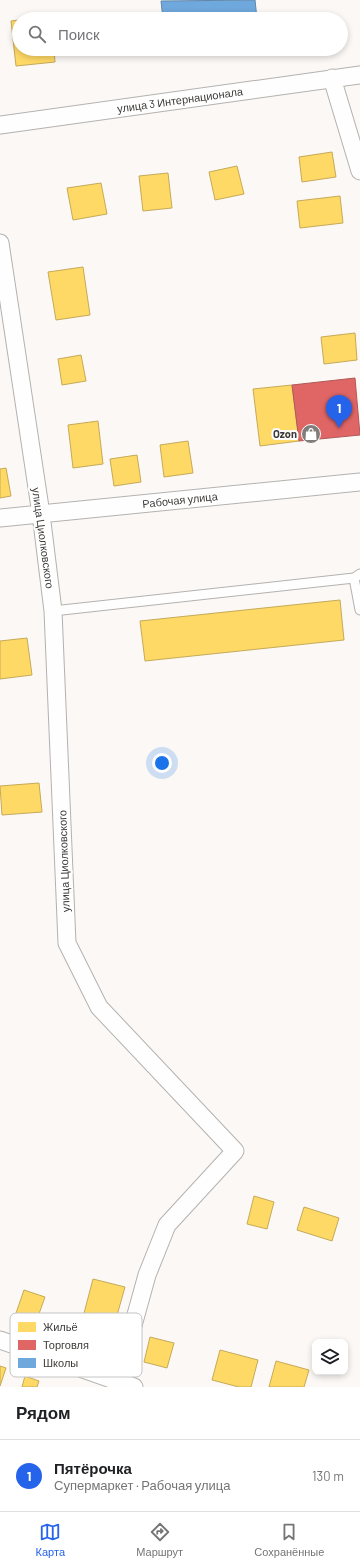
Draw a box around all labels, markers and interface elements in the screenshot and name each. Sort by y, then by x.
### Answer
search box [12,12,348,56]
icon: search [26,23,48,45]
text: Поиск [58,25,100,43]
street label: улица 3 Интернационала [116,84,245,115]
pin: 1 [326,395,352,428]
shop icon: Ozon [300,423,322,445]
place label: Ozon [273,427,297,440]
street label: улица Циолковского [30,486,57,589]
street label: Рабочая улица [142,489,219,510]
your location [152,753,172,773]
street label: улица Циолковского [55,810,72,912]
legend [10,1313,142,1377]
text: Жильё [43,1320,78,1333]
text: Торговля [43,1338,89,1351]
map controls [312,1339,348,1375]
button: layers [312,1339,348,1375]
text: Школы [43,1356,78,1369]
text: Рядом [16,1402,71,1422]
text: Пятёрочка [54,1459,132,1477]
text: 1 [27,1468,31,1484]
text: 130 m [312,1468,344,1484]
text: Супермаркет · Рабочая улица [54,1477,231,1493]
tab: Карта [36,1521,65,1558]
tab: Маршрут [136,1521,183,1558]
tab: Сохранённые [254,1521,324,1558]

